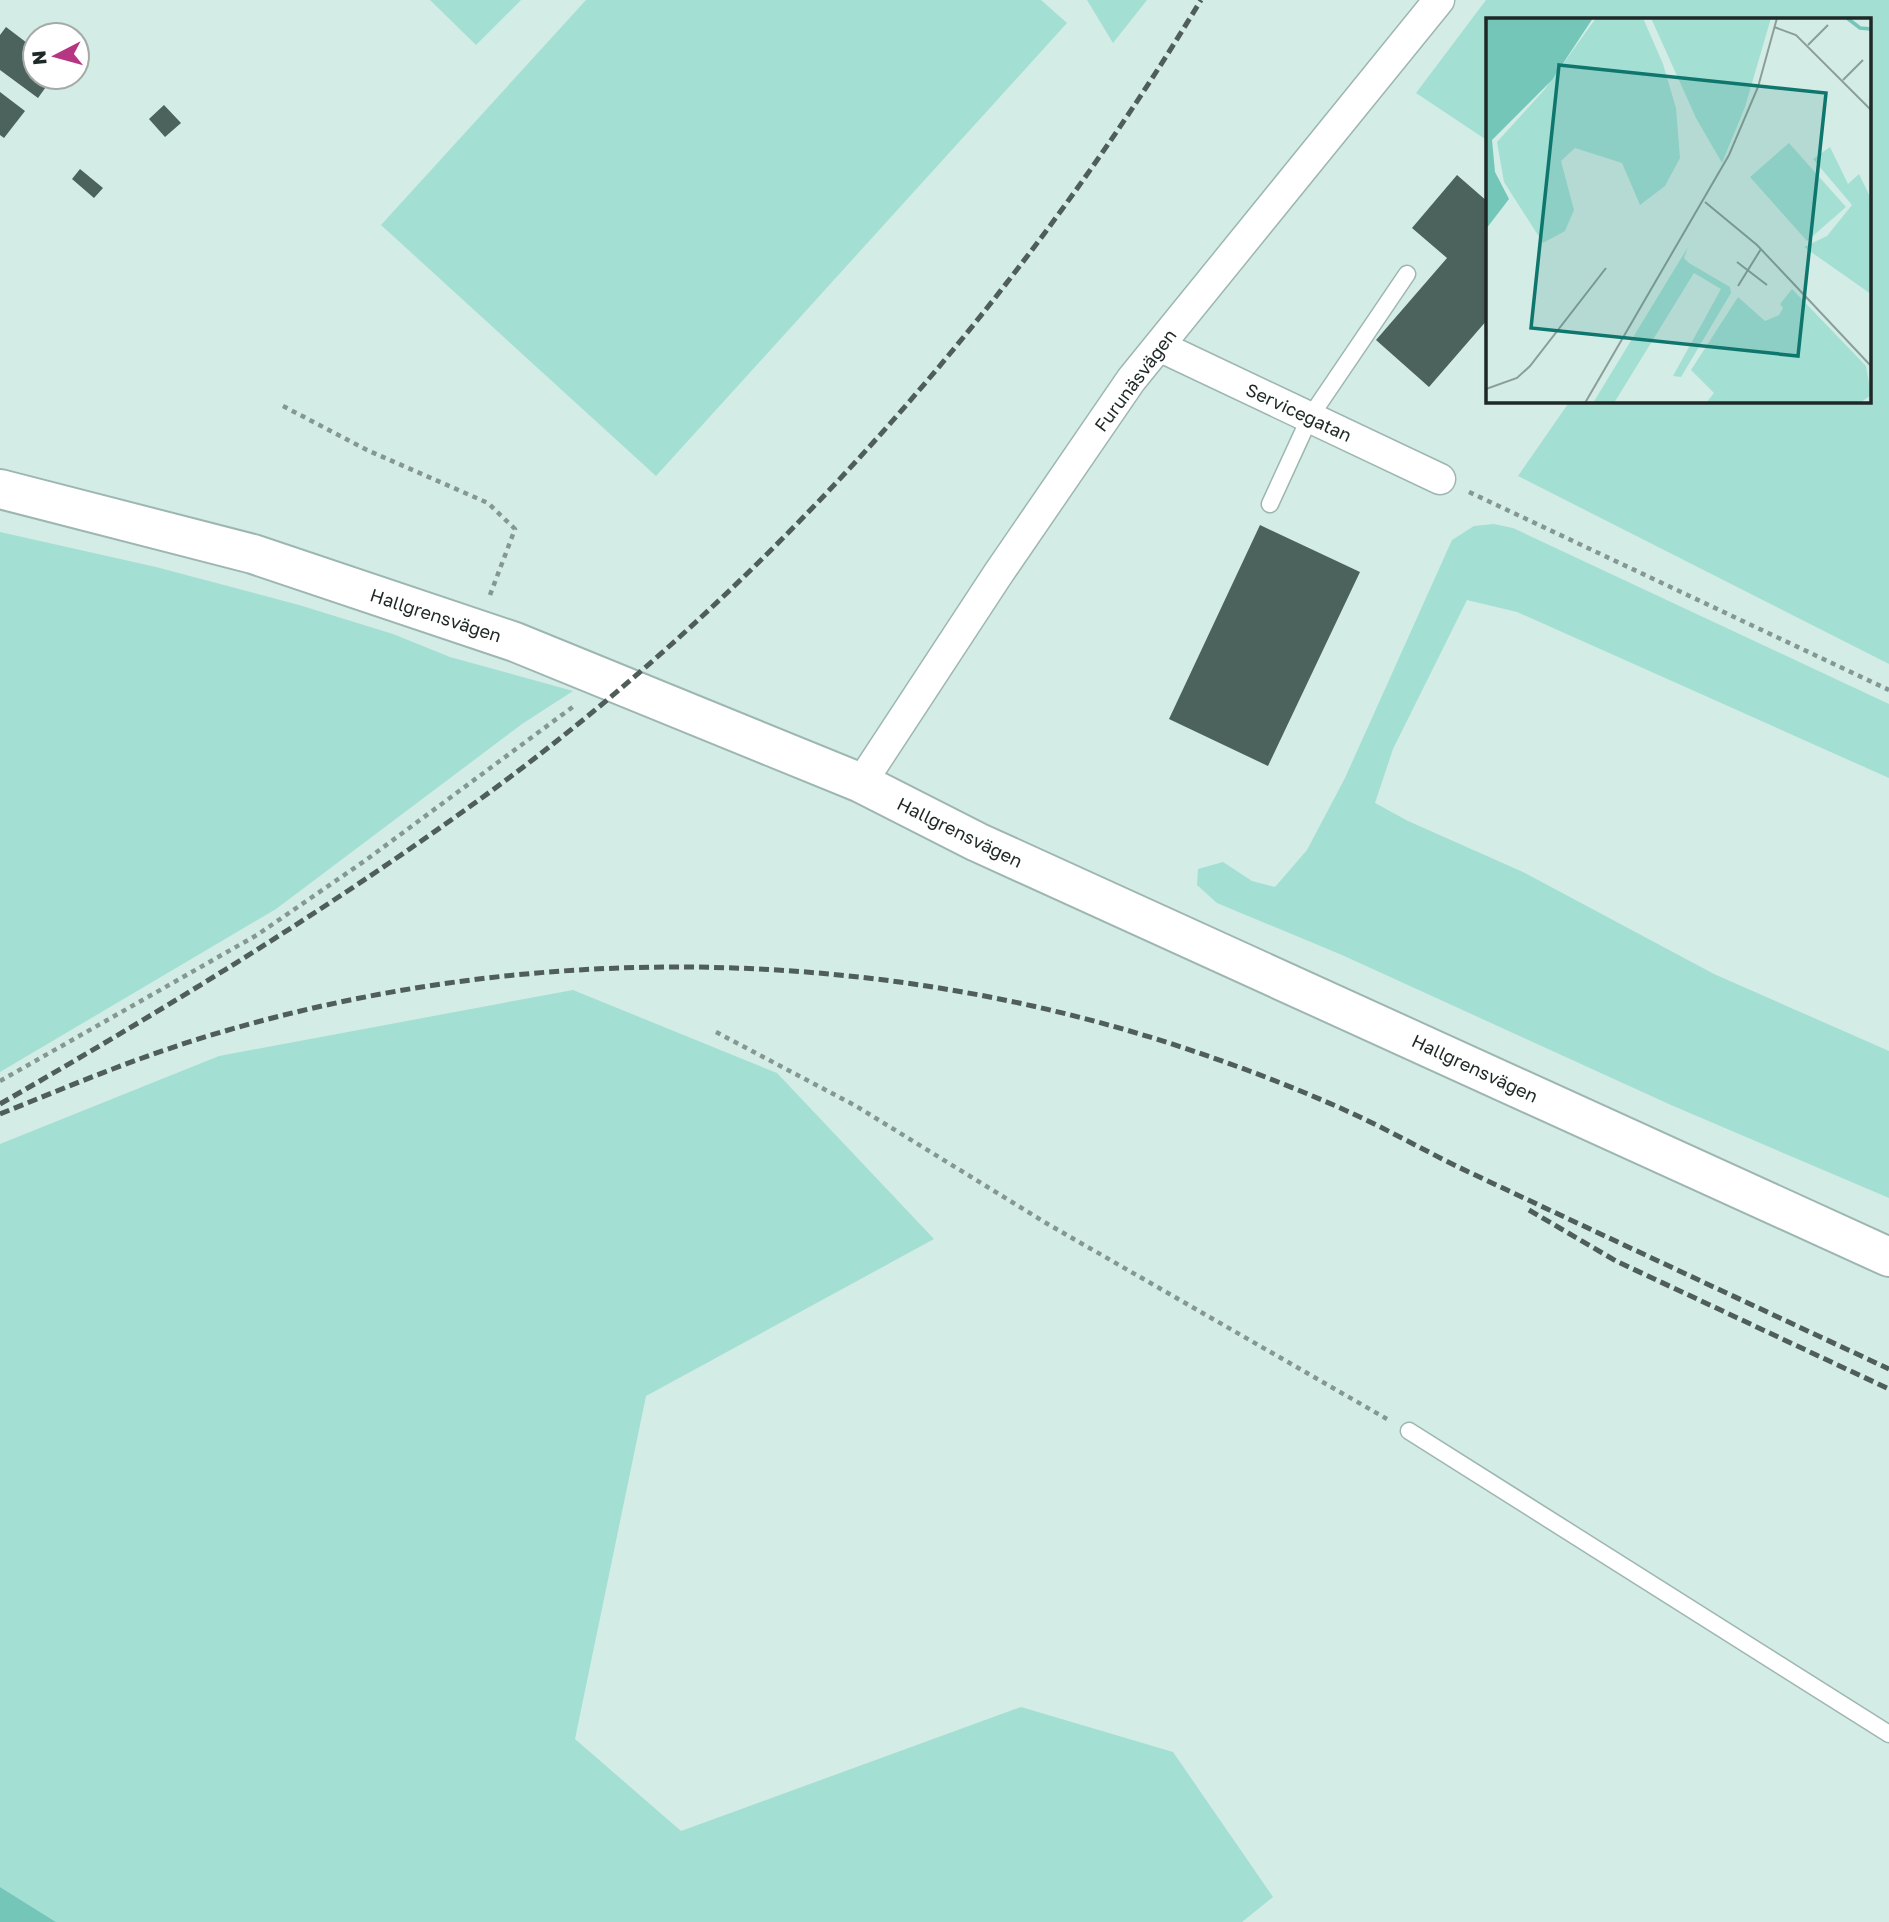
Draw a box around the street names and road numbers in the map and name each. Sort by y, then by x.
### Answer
street label: Furunäsvägen [1089,324,1181,436]
street label: Servicegatan [1243,378,1355,446]
street label: Hallgrensvägen [368,583,504,647]
street label: Hallgrensvägen [894,792,1026,872]
street label: Hallgrensvägen [1408,1029,1542,1107]

